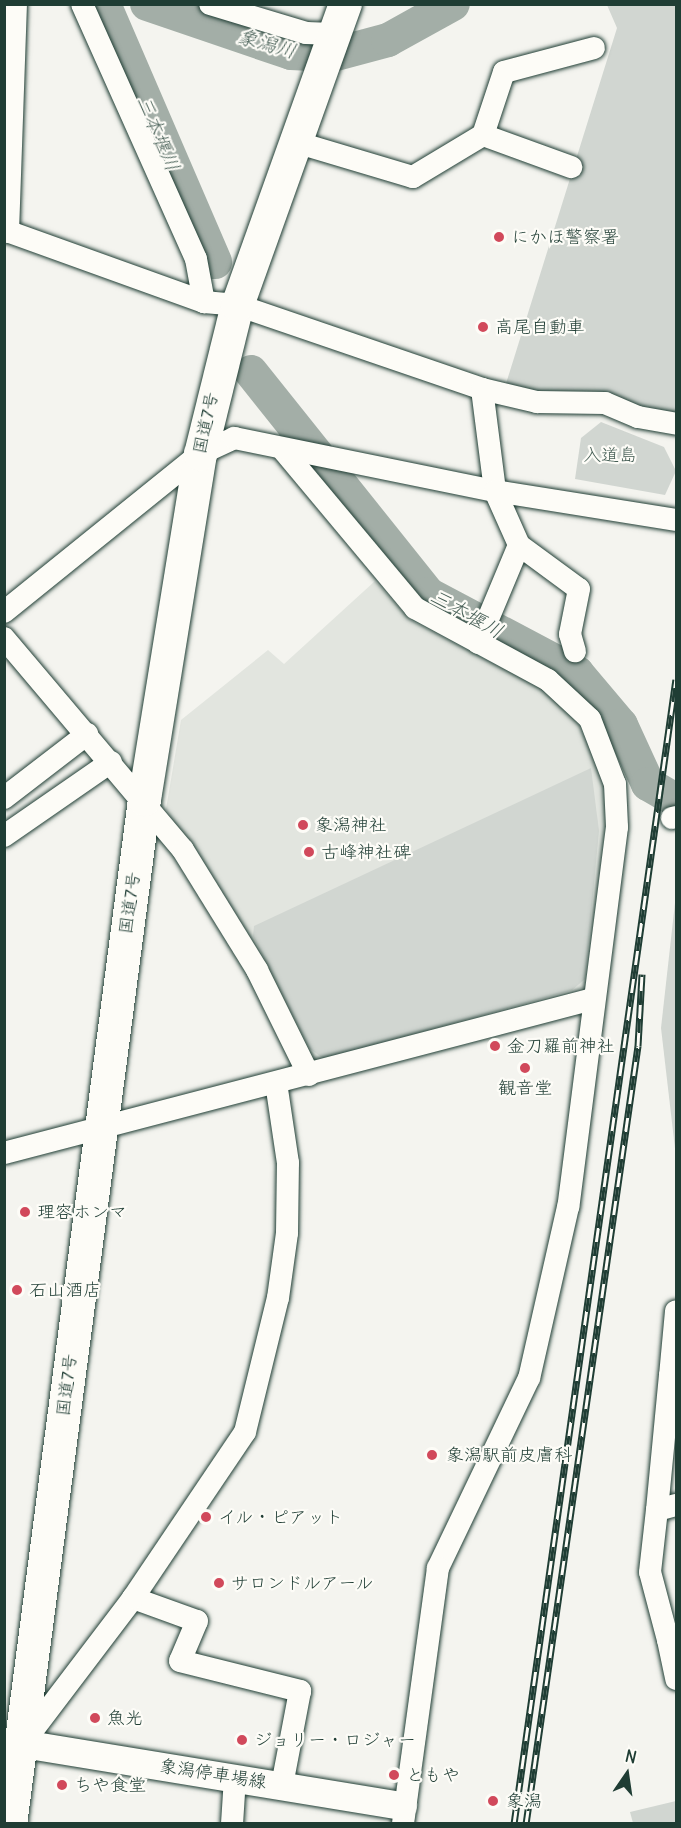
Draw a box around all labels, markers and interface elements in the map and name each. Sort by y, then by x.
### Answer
water label: 象潟川 [235,23,299,63]
water label: 三本堰川 [132,91,186,175]
place label: にかほ警察署 [511,226,619,248]
marker: にかほ警察署 [492,230,506,244]
place label: 高尾自動車 [495,316,585,338]
marker: 高尾自動車 [476,320,490,334]
street label: 国道7号 [189,390,223,456]
park label: 入道島 [583,444,637,466]
water label: 三本堰川 [426,583,508,643]
place label: 象潟神社 [315,814,387,836]
marker: 象潟神社 [296,818,310,832]
place label: 古峰神社碑 [321,841,411,863]
marker: 古峰神社碑 [302,845,316,859]
street label: 国道7号 [115,870,145,936]
place label: 金刀羅前神社 [507,1035,615,1057]
marker: 金刀羅前神社 [488,1039,502,1053]
marker: 観音堂 [518,1061,532,1075]
place label: 観音堂 [498,1077,552,1099]
place label: 理容ホンマ [37,1201,127,1223]
marker: 理容ホンマ [18,1205,32,1219]
place label: 石山酒店 [29,1279,101,1301]
marker: 石山酒店 [10,1283,24,1297]
street label: 国道7号 [52,1353,82,1417]
place label: 象潟駅前皮膚科 [446,1444,572,1466]
marker: 象潟駅前皮膚科 [423,1446,441,1464]
place label: イル・ピアット [218,1506,344,1528]
marker: イル・ピアット [199,1510,213,1524]
place label: サロンドルアール [231,1572,374,1594]
marker: サロンドルアール [212,1576,226,1590]
place label: 魚光 [107,1707,143,1729]
marker: 魚光 [88,1711,102,1725]
place label: ジョリー・ロジャー [254,1729,416,1751]
marker: ジョリー・ロジャー [235,1733,249,1747]
north arrow [597,1744,657,1804]
text: N [623,1745,639,1767]
street label: 象潟停車場線 [158,1755,268,1793]
place label: ともや [406,1764,460,1786]
marker: ともや [387,1768,401,1782]
place label: ちや食堂 [74,1774,146,1796]
marker: ちや食堂 [55,1778,69,1792]
place label: 象潟 [506,1790,542,1812]
marker: 象潟 [484,1792,502,1810]

